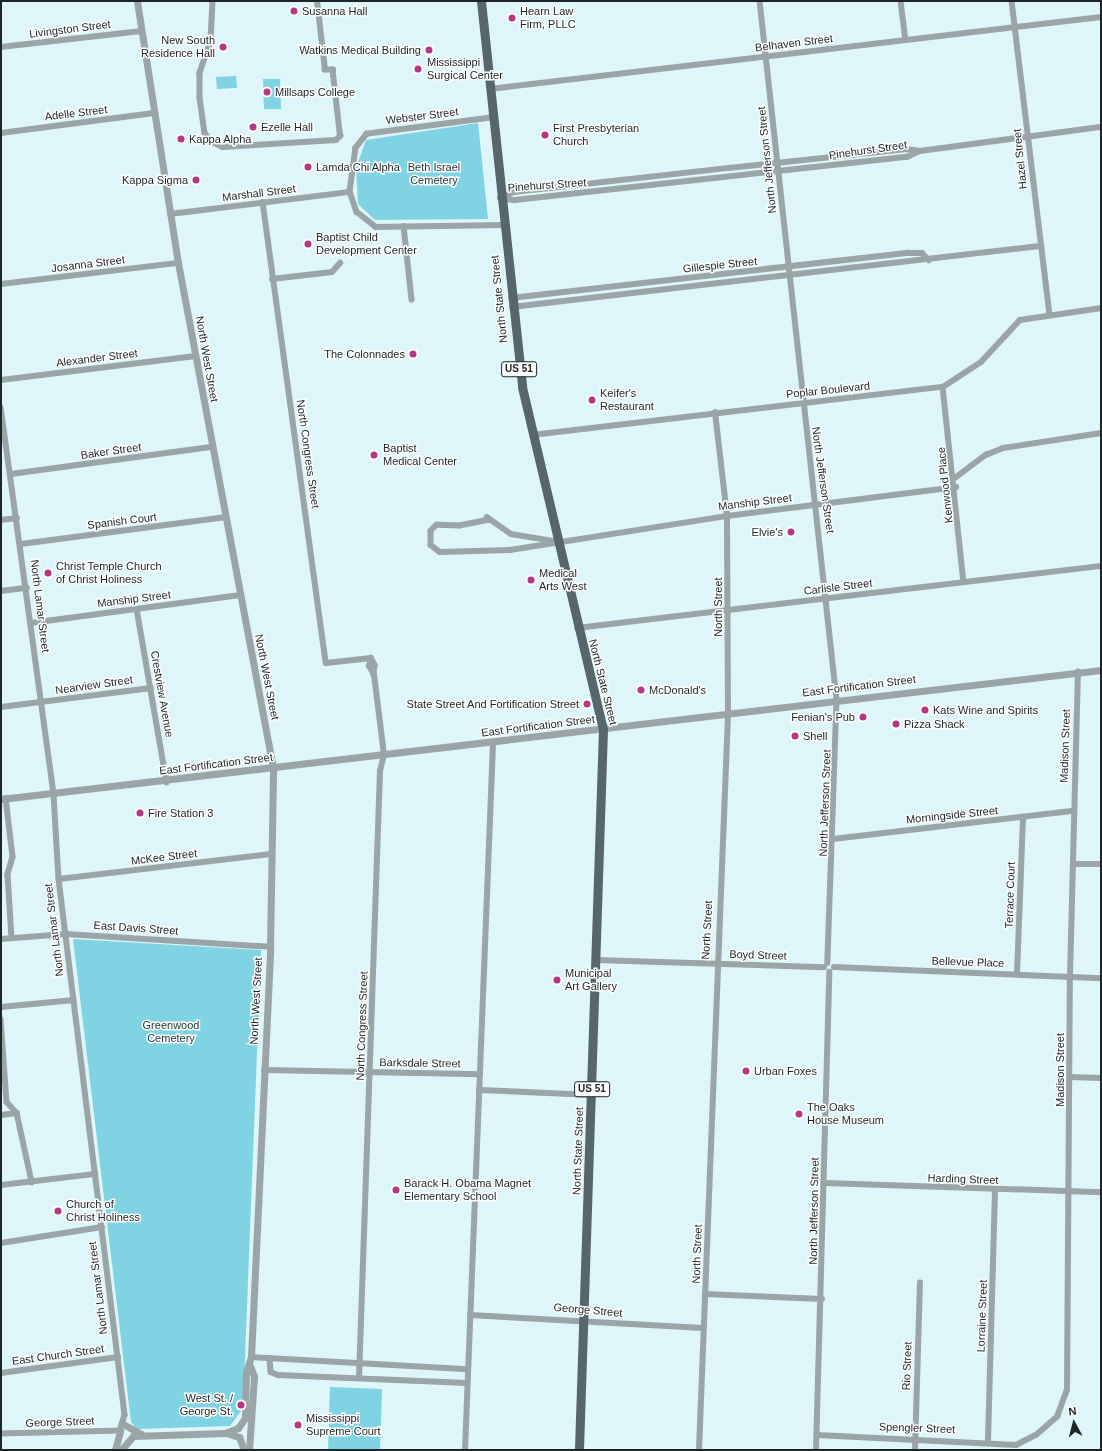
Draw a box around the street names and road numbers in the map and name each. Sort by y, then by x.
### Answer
street label: Livingston Street [29,17,111,41]
street label: Belhaven Street [754,32,834,54]
street label: Adelle Street [44,103,108,123]
street label: Webster Street [385,105,459,127]
street label: North Jefferson Street [755,106,779,214]
street label: Hazel Street [1010,128,1030,190]
street label: Pinehurst Street [828,138,908,162]
street label: Pinehurst Street [507,176,587,194]
street label: Marshall Street [221,182,297,204]
street label: Josanna Street [50,253,126,275]
street label: North State Street [488,255,510,343]
street label: Gillespie Street [682,255,758,275]
street label: North West Street [193,315,221,403]
street label: Alexander Street [56,346,138,370]
road number: US 51 [501,361,537,377]
street label: Poplar Boulevard [785,379,871,401]
street label: North Congress Street [294,399,322,509]
street label: North Jefferson Street [809,426,837,534]
street label: Baker Street [80,440,142,462]
street label: Kenwood Place [934,446,956,524]
street label: Manship Street [717,491,793,513]
street label: Spanish Court [87,510,157,532]
street label: North Lamar Street [28,559,52,653]
street label: Carlisle Street [803,576,873,598]
street label: North Street [711,577,725,637]
street label: Manship Street [96,588,172,610]
street label: North West Street [252,633,282,721]
street label: North State Street [586,638,620,726]
street label: Crestview Avenue [148,649,176,739]
street label: East Fortification Street [801,672,917,700]
street label: Nearview Street [54,673,134,697]
street label: Madison Street [1057,709,1073,783]
street label: East Fortification Street [480,712,596,740]
street label: North Jefferson Street [817,749,833,857]
street label: East Fortification Street [158,750,274,778]
street label: Morningside Street [905,804,999,826]
street label: McKee Street [130,846,198,868]
street label: Terrace Court [1002,861,1018,929]
street label: North Lamar Street [42,883,66,977]
street label: North Street [699,900,715,960]
street label: East Davis Street [93,918,179,938]
street label: Boyd Street [729,947,787,963]
street label: Bellevue Place [931,954,1005,970]
street label: North West Street [247,957,265,1045]
street label: North Congress Street [353,971,371,1081]
street label: Madison Street [1053,1033,1067,1107]
street label: Barksdale Street [379,1056,461,1070]
road number: US 51 [574,1081,610,1097]
street label: North State Street [570,1107,586,1195]
street label: North Jefferson Street [806,1157,822,1265]
street label: Harding Street [927,1171,999,1187]
street label: North Street [689,1224,705,1284]
street label: North Lamar Street [86,1241,110,1335]
street label: Lorraine Street [974,1279,990,1353]
street label: George Street [553,1300,623,1320]
street label: Rio Street [900,1341,914,1391]
street label: East Church Street [11,1342,105,1368]
street label: George Street [25,1414,95,1430]
street label: Spengler Street [879,1420,955,1436]

